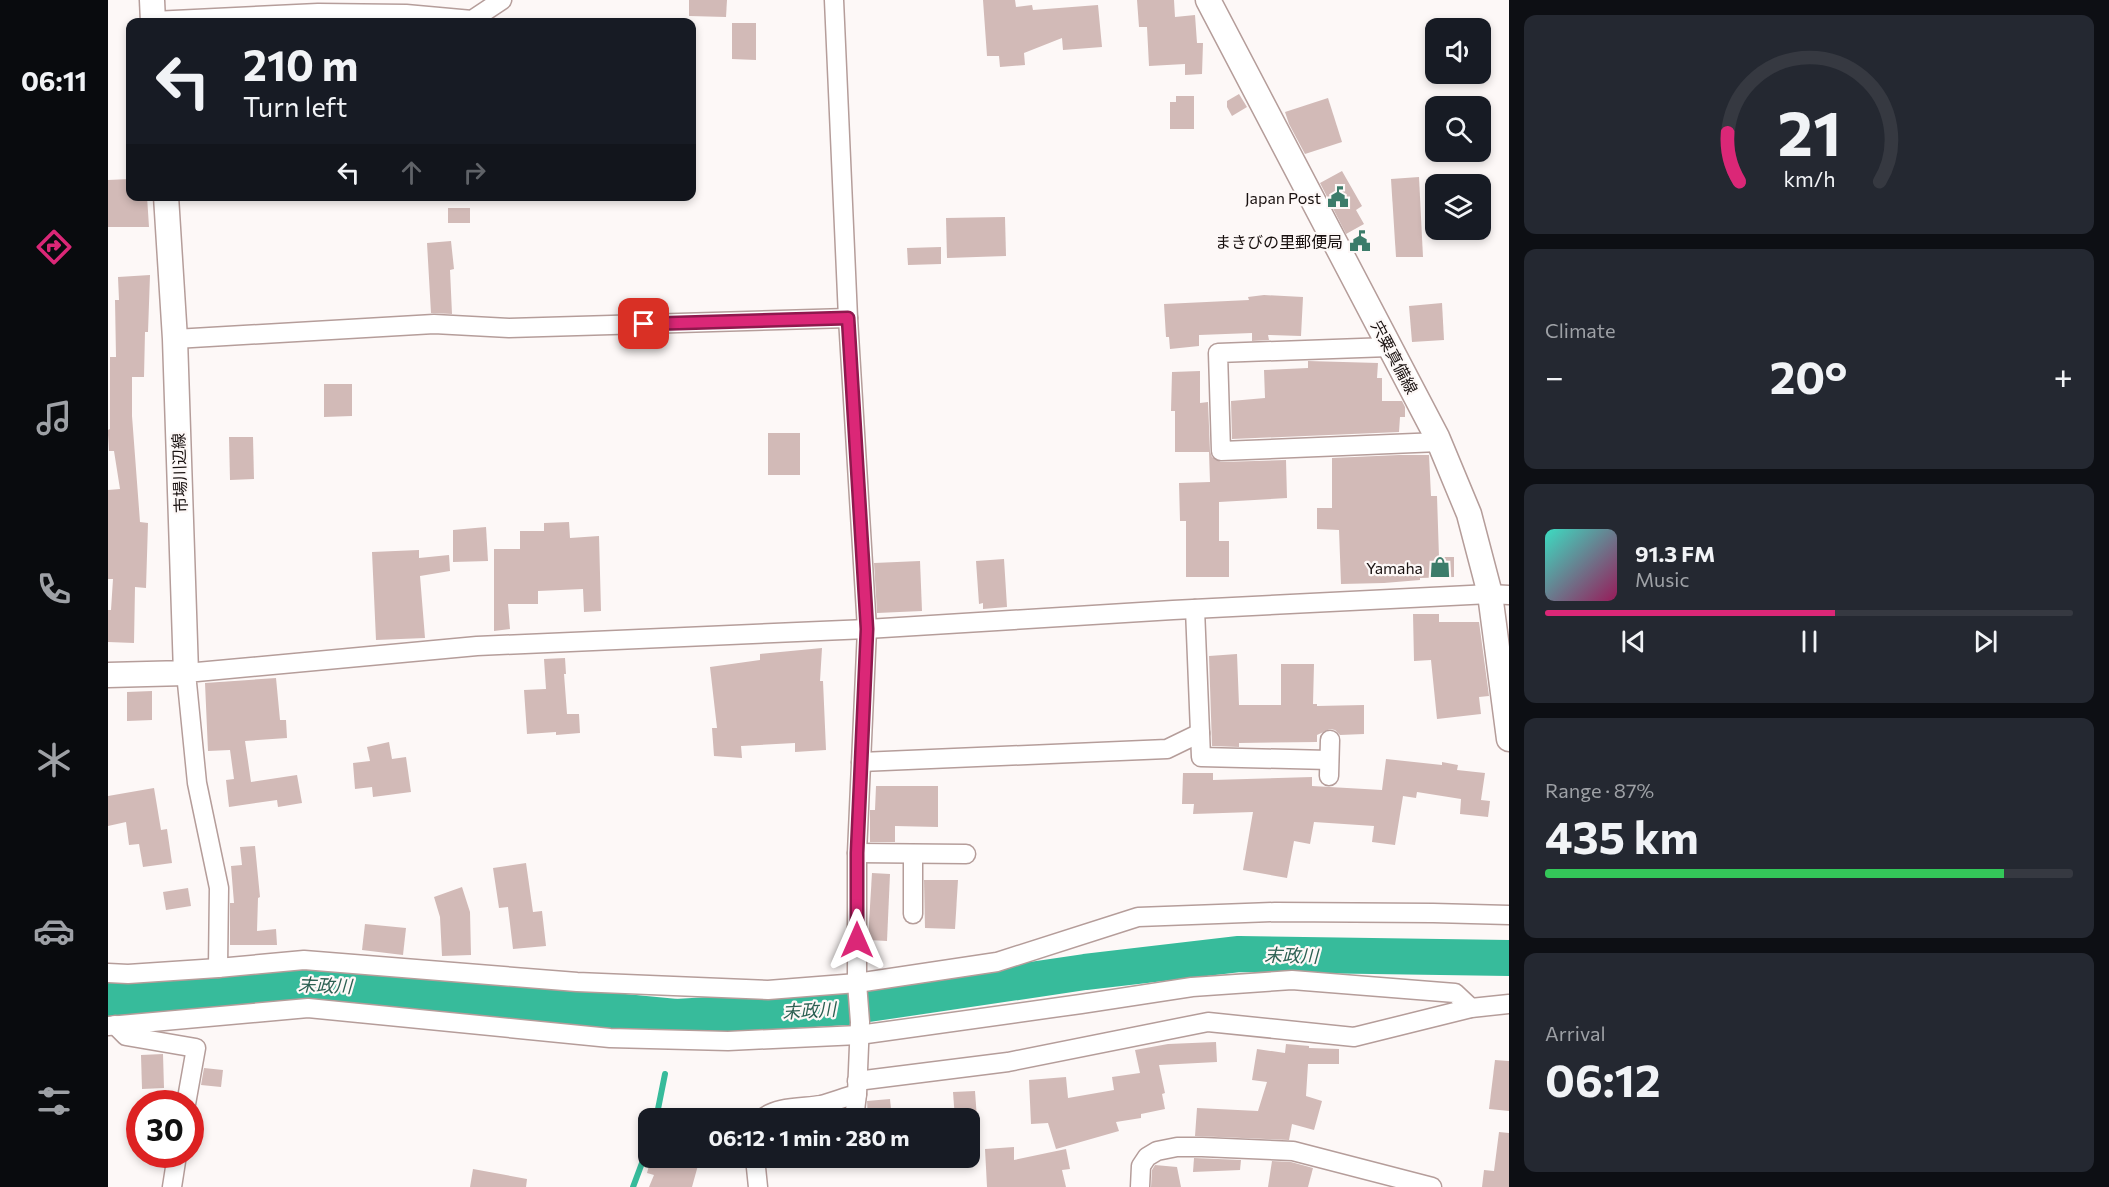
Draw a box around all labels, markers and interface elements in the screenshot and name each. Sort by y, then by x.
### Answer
map controls [1425,18,1491,240]
button: sound [1425,18,1491,84]
text: 210 m [243,38,358,90]
icon: left [144,42,222,120]
text: 06:11 [21,64,87,97]
text: Turn left [243,90,347,123]
text: 21 [1777,93,1841,169]
button: search [1425,96,1491,162]
icon: left [332,156,365,189]
icon: ahead [395,156,428,189]
icon: right [458,156,491,189]
text: km/h [1783,165,1835,191]
button: layers [1425,174,1491,240]
public building icon: Japan Post [1326,185,1350,209]
place label: Japan Post [1245,188,1321,207]
icon: directions [33,226,75,268]
public building icon: まきびの里郵便局 [1348,229,1372,253]
place label: まきびの里郵便局 [1215,232,1343,251]
pin [618,298,669,349]
icon: arrive [627,307,660,340]
street label: 宍粟真備線 [1368,317,1422,397]
text: Climate [1545,318,1615,342]
text: 20° [1770,348,1848,403]
text: − [1545,355,1564,396]
text: + [2054,355,2073,396]
icon: music [33,397,75,439]
street label: 市場川辺線 [168,433,190,513]
text: 91.3 FM [1635,540,1715,567]
shop icon: Yamaha [1428,555,1452,579]
place label: Yamaha [1366,558,1423,577]
text: Music [1635,567,1689,591]
icon: phone [33,568,75,610]
icon: previous [1617,625,1650,658]
icon: pause [1793,625,1826,658]
icon: next [1969,625,2002,658]
icon: climate [33,739,75,781]
text: Range · 87% [1545,778,1654,802]
text: 435 km [1545,808,1699,863]
position arrow [825,908,889,972]
icon: car [33,910,75,952]
water label: 末政川 [1264,944,1320,967]
water label: 末政川 [298,973,354,997]
water label: 末政川 [781,997,839,1022]
text: Arrival [1545,1021,1606,1045]
text: 06:12 [1545,1051,1661,1106]
icon: filters [33,1080,75,1122]
speed limit sign: 30 [126,1090,204,1168]
text: 06:12 · 1 min · 280 m [708,1124,910,1151]

